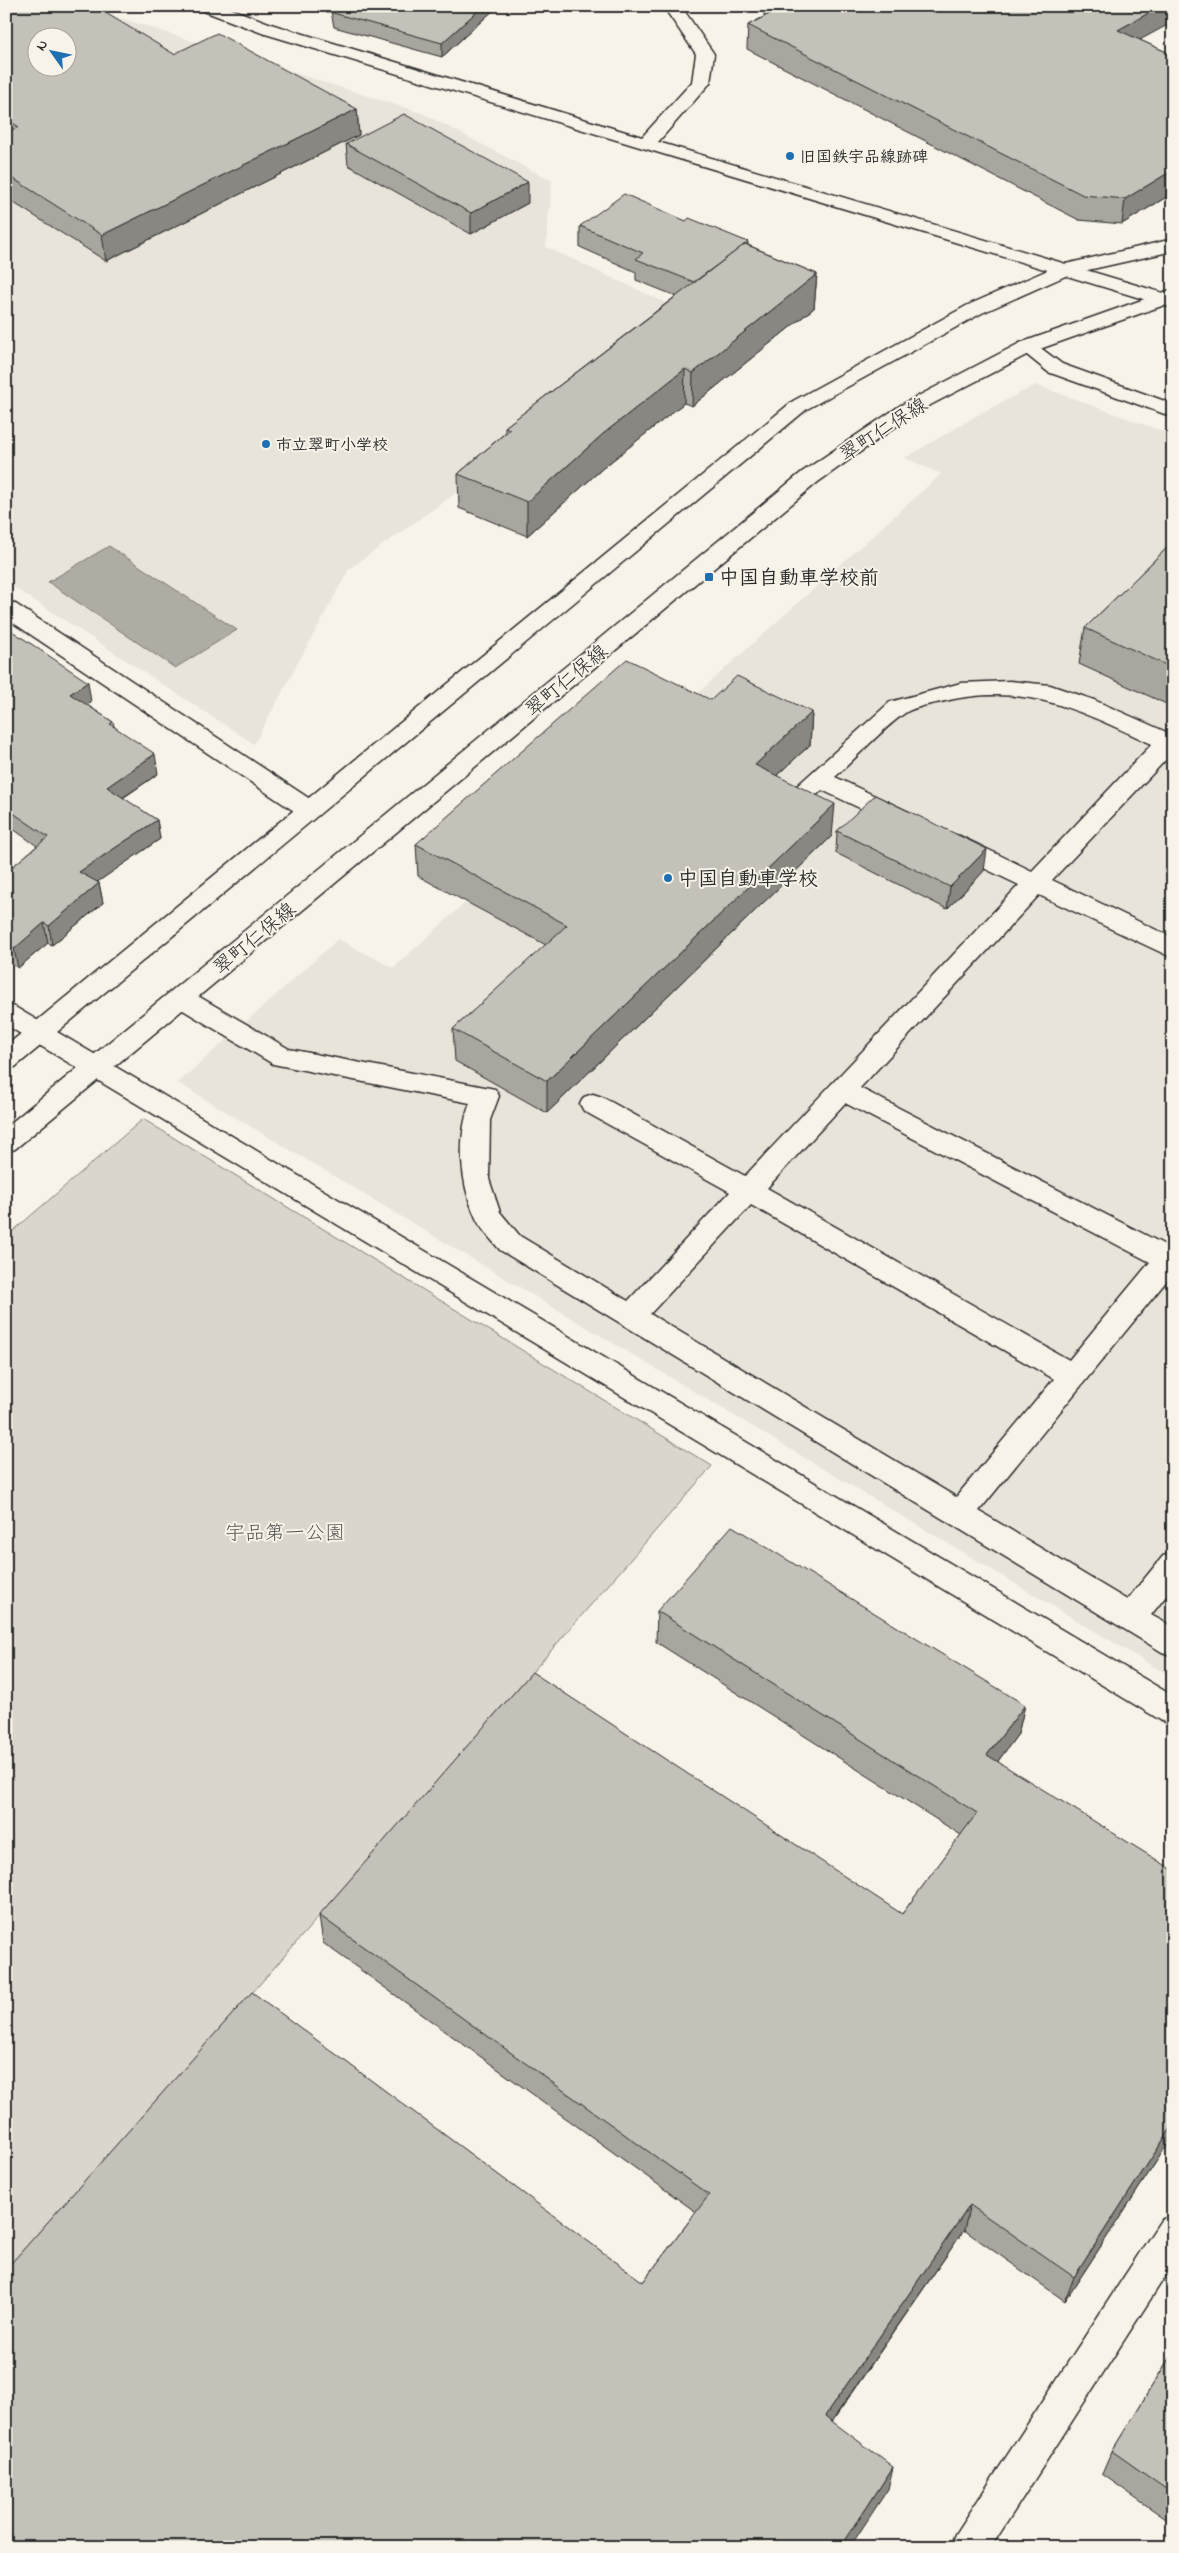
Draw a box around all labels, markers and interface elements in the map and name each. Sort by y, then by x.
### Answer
north arrow [28,28,78,78]
text: N [31,36,54,55]
place label: 旧国鉄宇品線跡碑 [800,146,928,170]
marker: 旧国鉄宇品線跡碑 [784,150,796,162]
street label: 翠町仁保線 [835,392,934,470]
place label: 市立翠町小学校 [276,434,388,458]
marker: 市立翠町小学校 [260,438,272,450]
place label: 中国自動車学校前 [719,565,879,594]
marker: 中国自動車学校前 [703,571,715,583]
street label: 翠町仁保線 [520,639,615,725]
place label: 中国自動車学校 [678,866,818,895]
marker: 中国自動車学校 [662,872,674,884]
street label: 翠町仁保線 [208,897,303,983]
park label: 宇品第一公園 [225,1520,345,1549]

